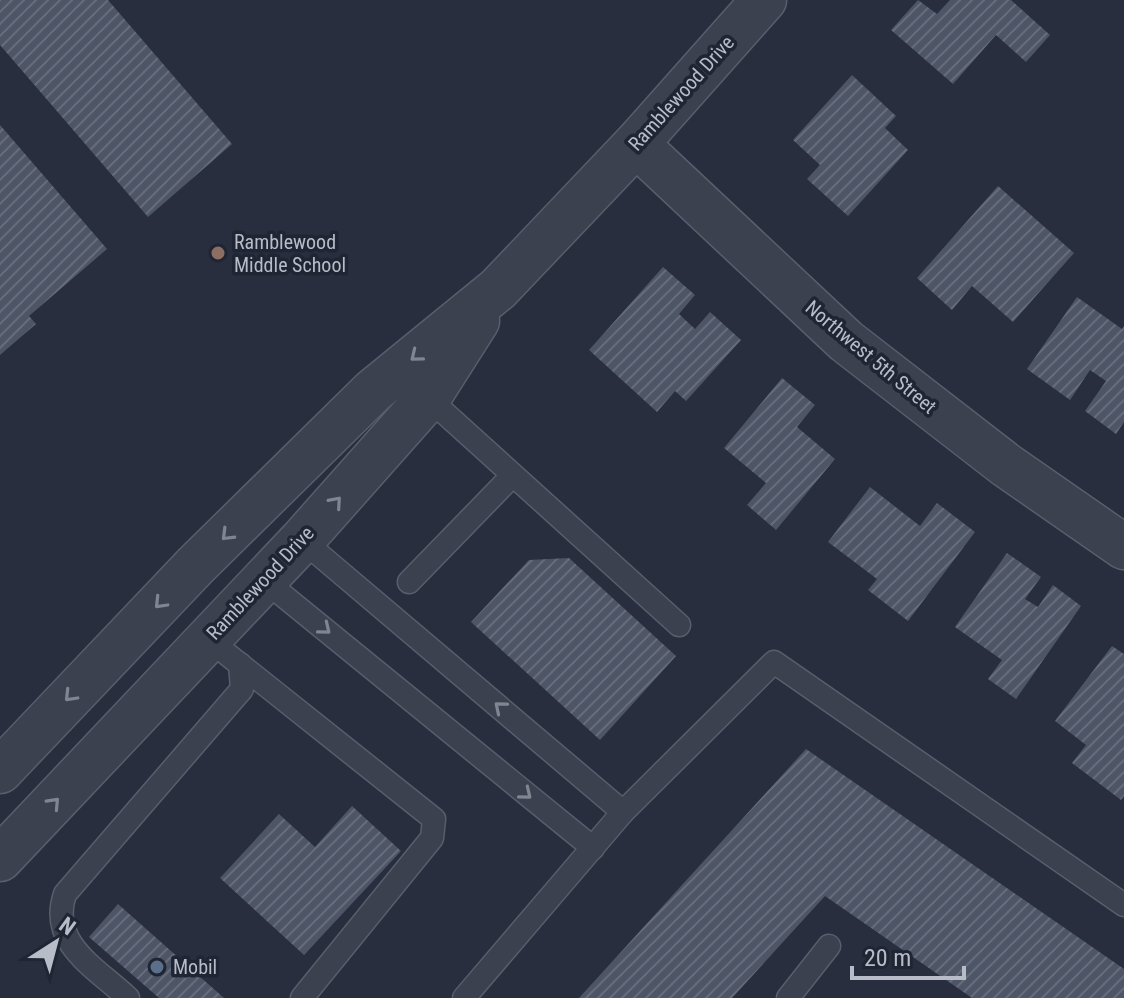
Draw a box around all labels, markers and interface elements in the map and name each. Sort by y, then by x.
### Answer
street label: Ramblewood Drive [623,31,739,155]
place label: Ramblewood Middle School [234,230,346,277]
marker: Ramblewood Middle School [209,244,227,262]
street label: Northwest 5th Street [801,295,941,419]
one-way arrow [411,346,425,361]
one-way arrow [326,496,341,511]
street label: Ramblewood Drive [201,521,319,645]
one-way arrow [222,525,236,540]
one-way arrow [155,594,169,608]
one-way arrow [316,619,330,634]
one-way arrow [65,687,79,702]
one-way arrow [494,703,509,717]
one-way arrow [517,784,532,798]
one-way arrow [44,797,58,812]
north arrow [16,902,96,982]
text: N [55,912,80,940]
scale bar [852,930,964,980]
text: 20 m [864,944,911,972]
place label: Mobil [173,955,217,979]
marker: Mobil [148,958,166,976]

